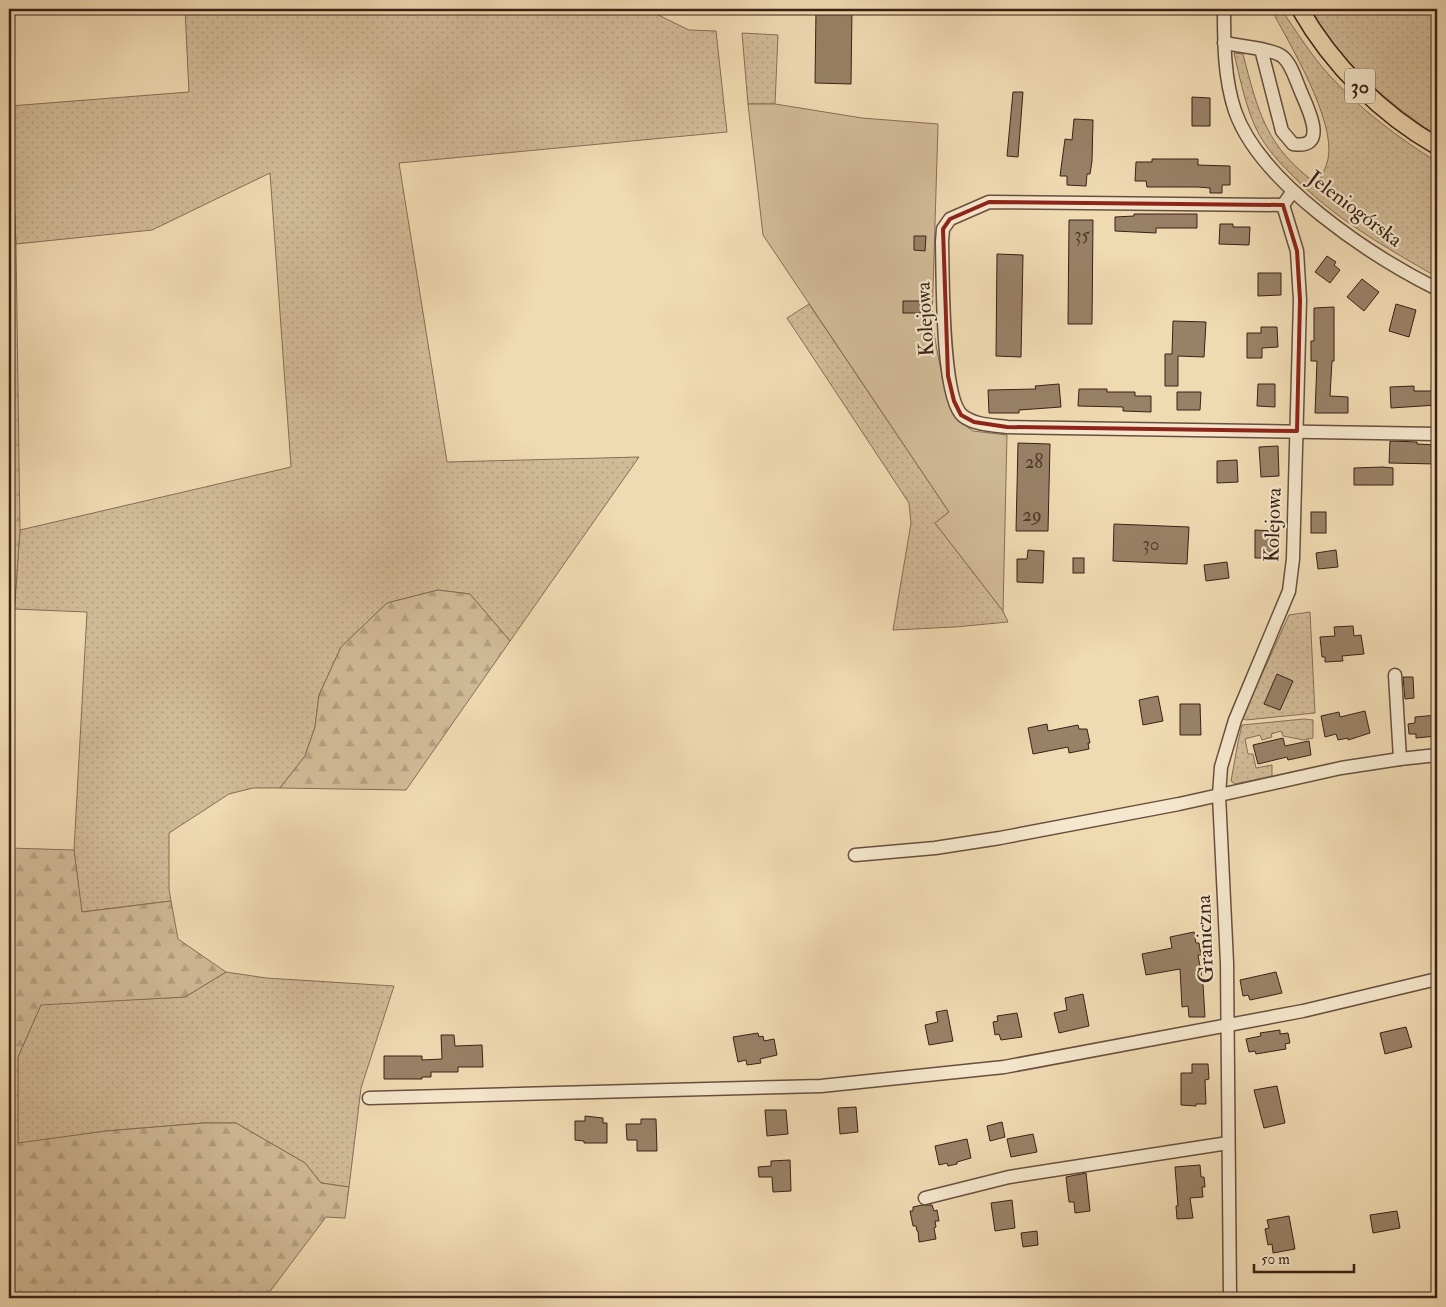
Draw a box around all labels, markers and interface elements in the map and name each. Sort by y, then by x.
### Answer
road number: 30 [1345,68,1375,104]
street label: Jeleniogórska [1302,164,1408,254]
house number: 35 [1074,223,1090,247]
street label: Kolejowa [910,281,940,357]
house number: 28 [1025,450,1043,474]
street label: Kolejowa [1258,487,1288,563]
house number: 29 [1022,503,1042,527]
house number: 30 [1142,532,1160,556]
street label: Graniczna [1190,894,1220,984]
scale bar [1254,1242,1354,1274]
text: 50 m [1261,1250,1290,1269]

